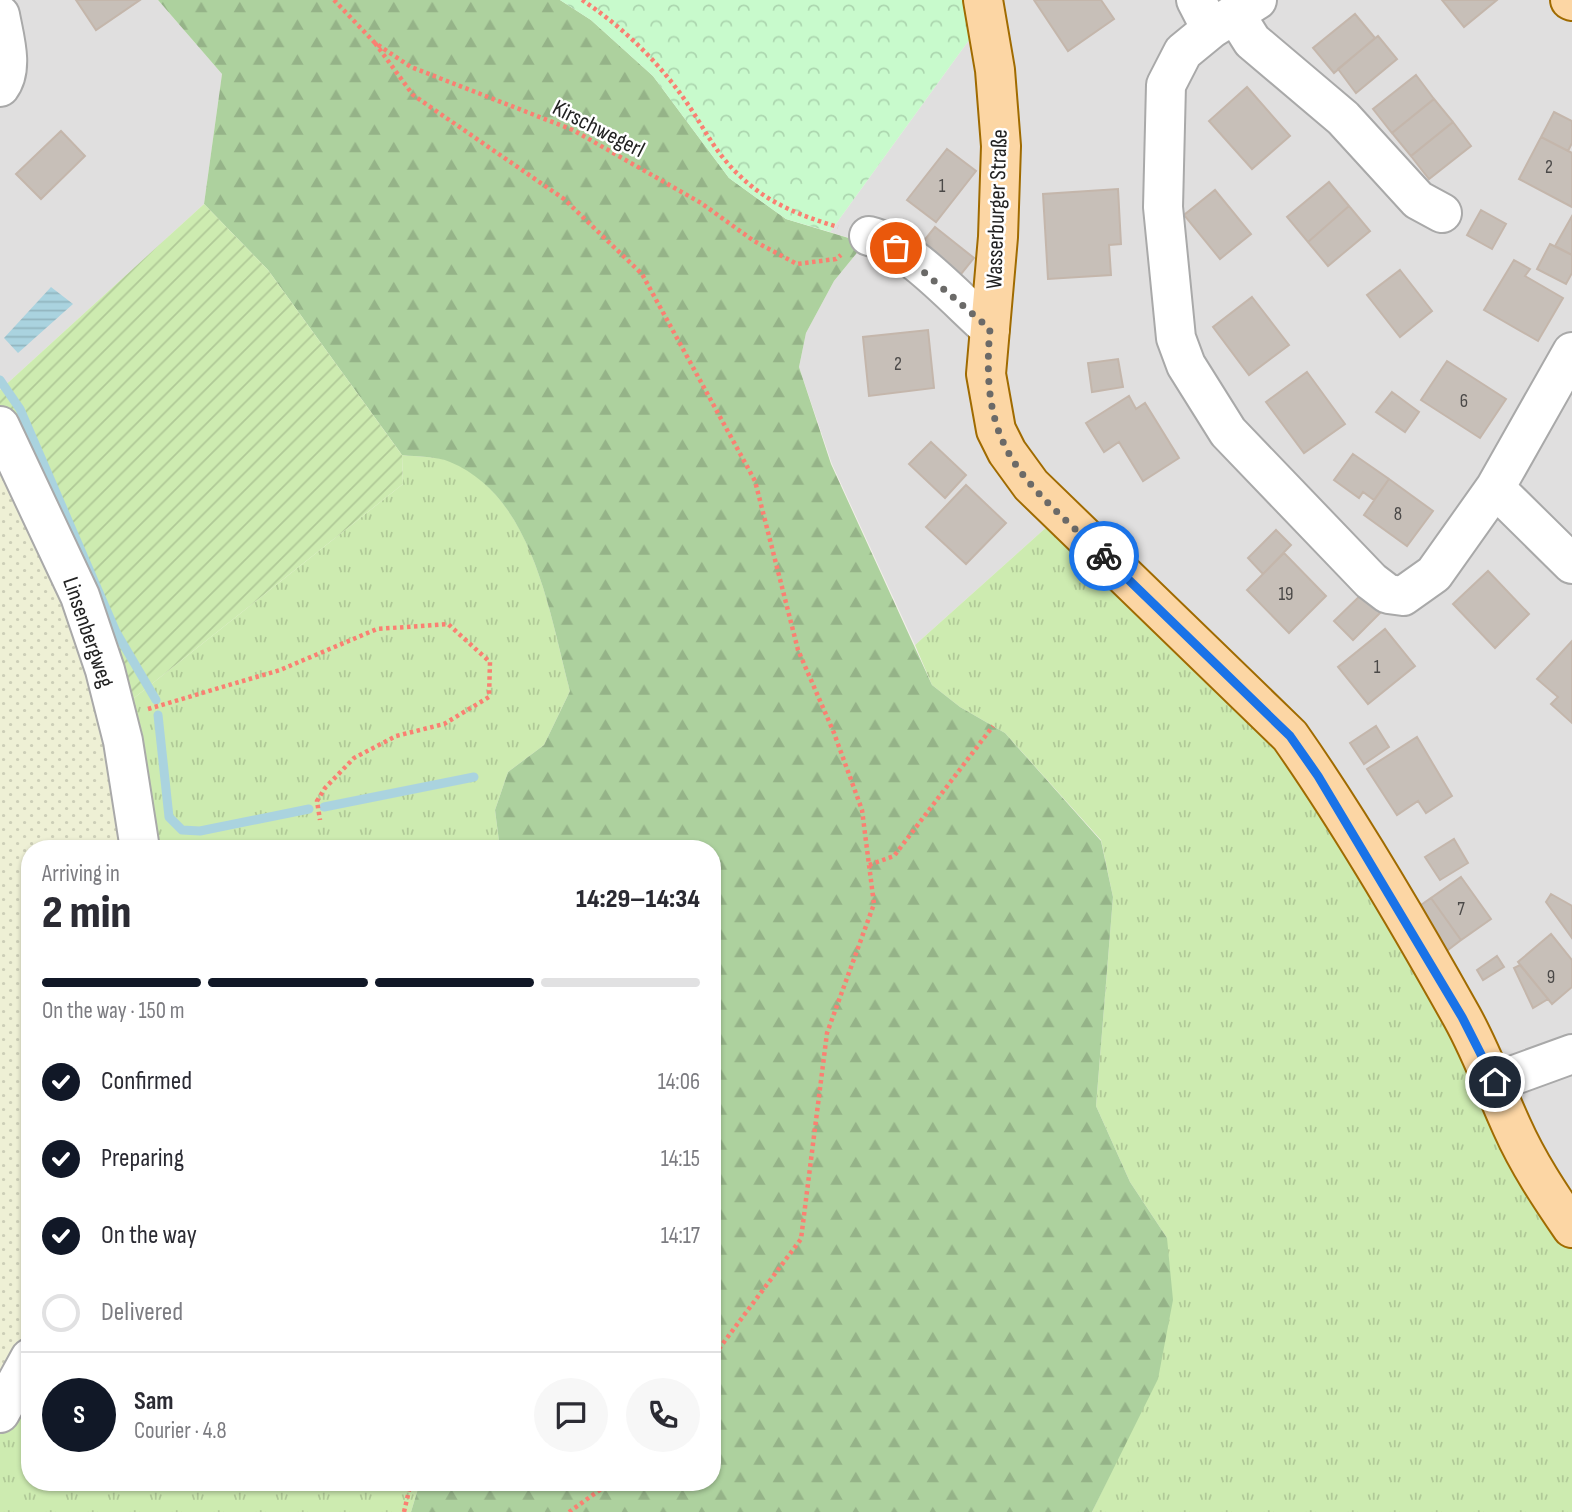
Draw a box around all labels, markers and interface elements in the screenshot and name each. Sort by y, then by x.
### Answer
street label: Kirschwegerl [548,94,649,164]
street label: Wasserburger Straße [980,129,1014,289]
house number: 2 [1545,156,1553,179]
house number: 1 [939,175,946,198]
pin [866,218,926,278]
icon: bag [877,229,915,267]
house number: 2 [894,353,902,376]
house number: 6 [1460,390,1468,413]
house number: 8 [1394,503,1402,526]
courier [1069,521,1139,591]
icon: bike [1085,537,1123,575]
street label: Linsenbergweg [56,573,120,691]
house number: 19 [1278,583,1294,606]
house number: 1 [1374,656,1381,679]
text: Arriving in [42,860,120,888]
text: 14:29–14:34 [576,884,700,915]
text: 2 min [42,886,131,941]
house number: 7 [1457,898,1465,921]
house number: 9 [1547,966,1555,989]
text: On the way · 150 m [42,997,185,1025]
pin [1465,1052,1525,1112]
icon: check [42,1063,80,1101]
icon: home [1476,1063,1514,1101]
text: Confirmed [101,1066,192,1097]
text: 14:06 [658,1068,700,1096]
icon: check [42,1140,80,1178]
text: Preparing [101,1143,184,1174]
text: 14:15 [661,1145,700,1173]
icon: check [42,1217,80,1255]
text: On the way [101,1220,197,1251]
text: 14:17 [661,1222,700,1250]
text: Delivered [101,1297,183,1328]
button: chat [534,1378,608,1452]
button: phone [626,1378,700,1452]
text: Sam [134,1386,174,1417]
text: S [73,1400,85,1431]
text: Courier · 4.8 [134,1417,227,1445]

